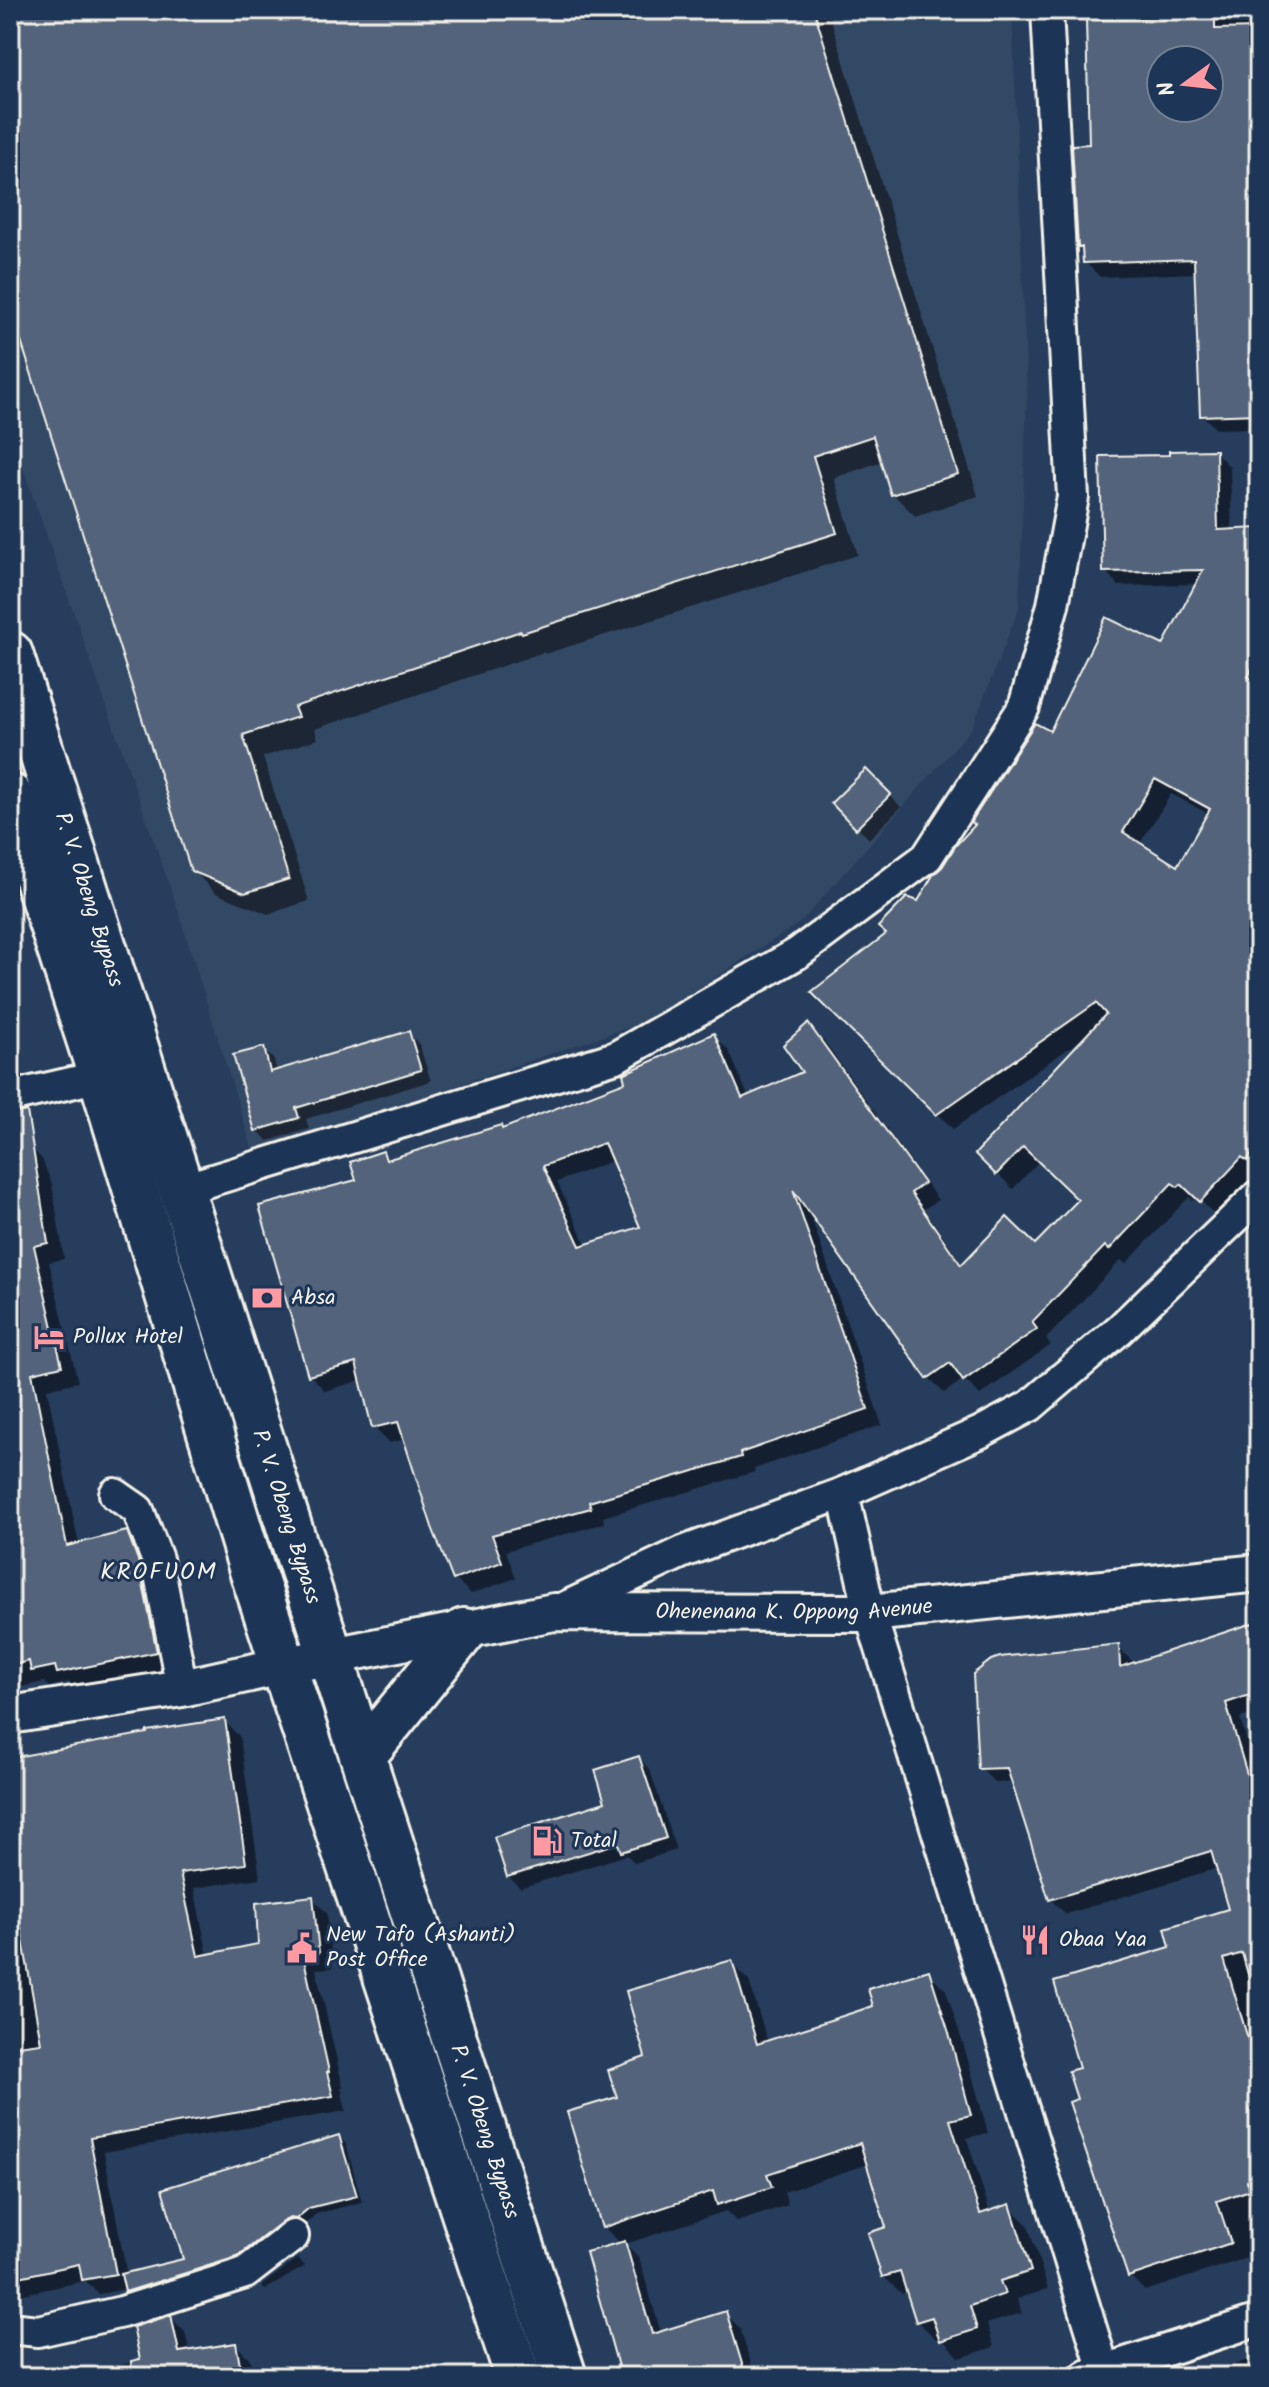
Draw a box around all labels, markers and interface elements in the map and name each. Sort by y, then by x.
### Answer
north arrow [1145,44,1225,124]
text: N [1149,77,1187,100]
street label: P. V. Obeng Bypass [44,808,133,992]
bank icon: Absa [250,1281,284,1315]
place label: Absa [291,1281,336,1316]
hotel icon: Pollux Hotel [32,1320,66,1354]
place label: Pollux Hotel [73,1320,184,1355]
street label: P. V. Obeng Bypass [242,1425,331,1609]
district label: KROFUOM [100,1553,218,1592]
street label: Ohenenana K. Oppong Avenue [656,1589,934,1631]
fuel station icon: Total [530,1824,564,1858]
place label: Total [571,1824,618,1859]
place label: New Tafo (Ashanti) Post Office [326,1918,516,1978]
restaurant icon: Obaa Yaa [1018,1923,1052,1957]
place label: Obaa Yaa [1059,1923,1147,1958]
public building icon: New Tafo (Ashanti) Post Office [285,1931,319,1965]
street label: P. V. Obeng Bypass [440,2040,529,2224]

